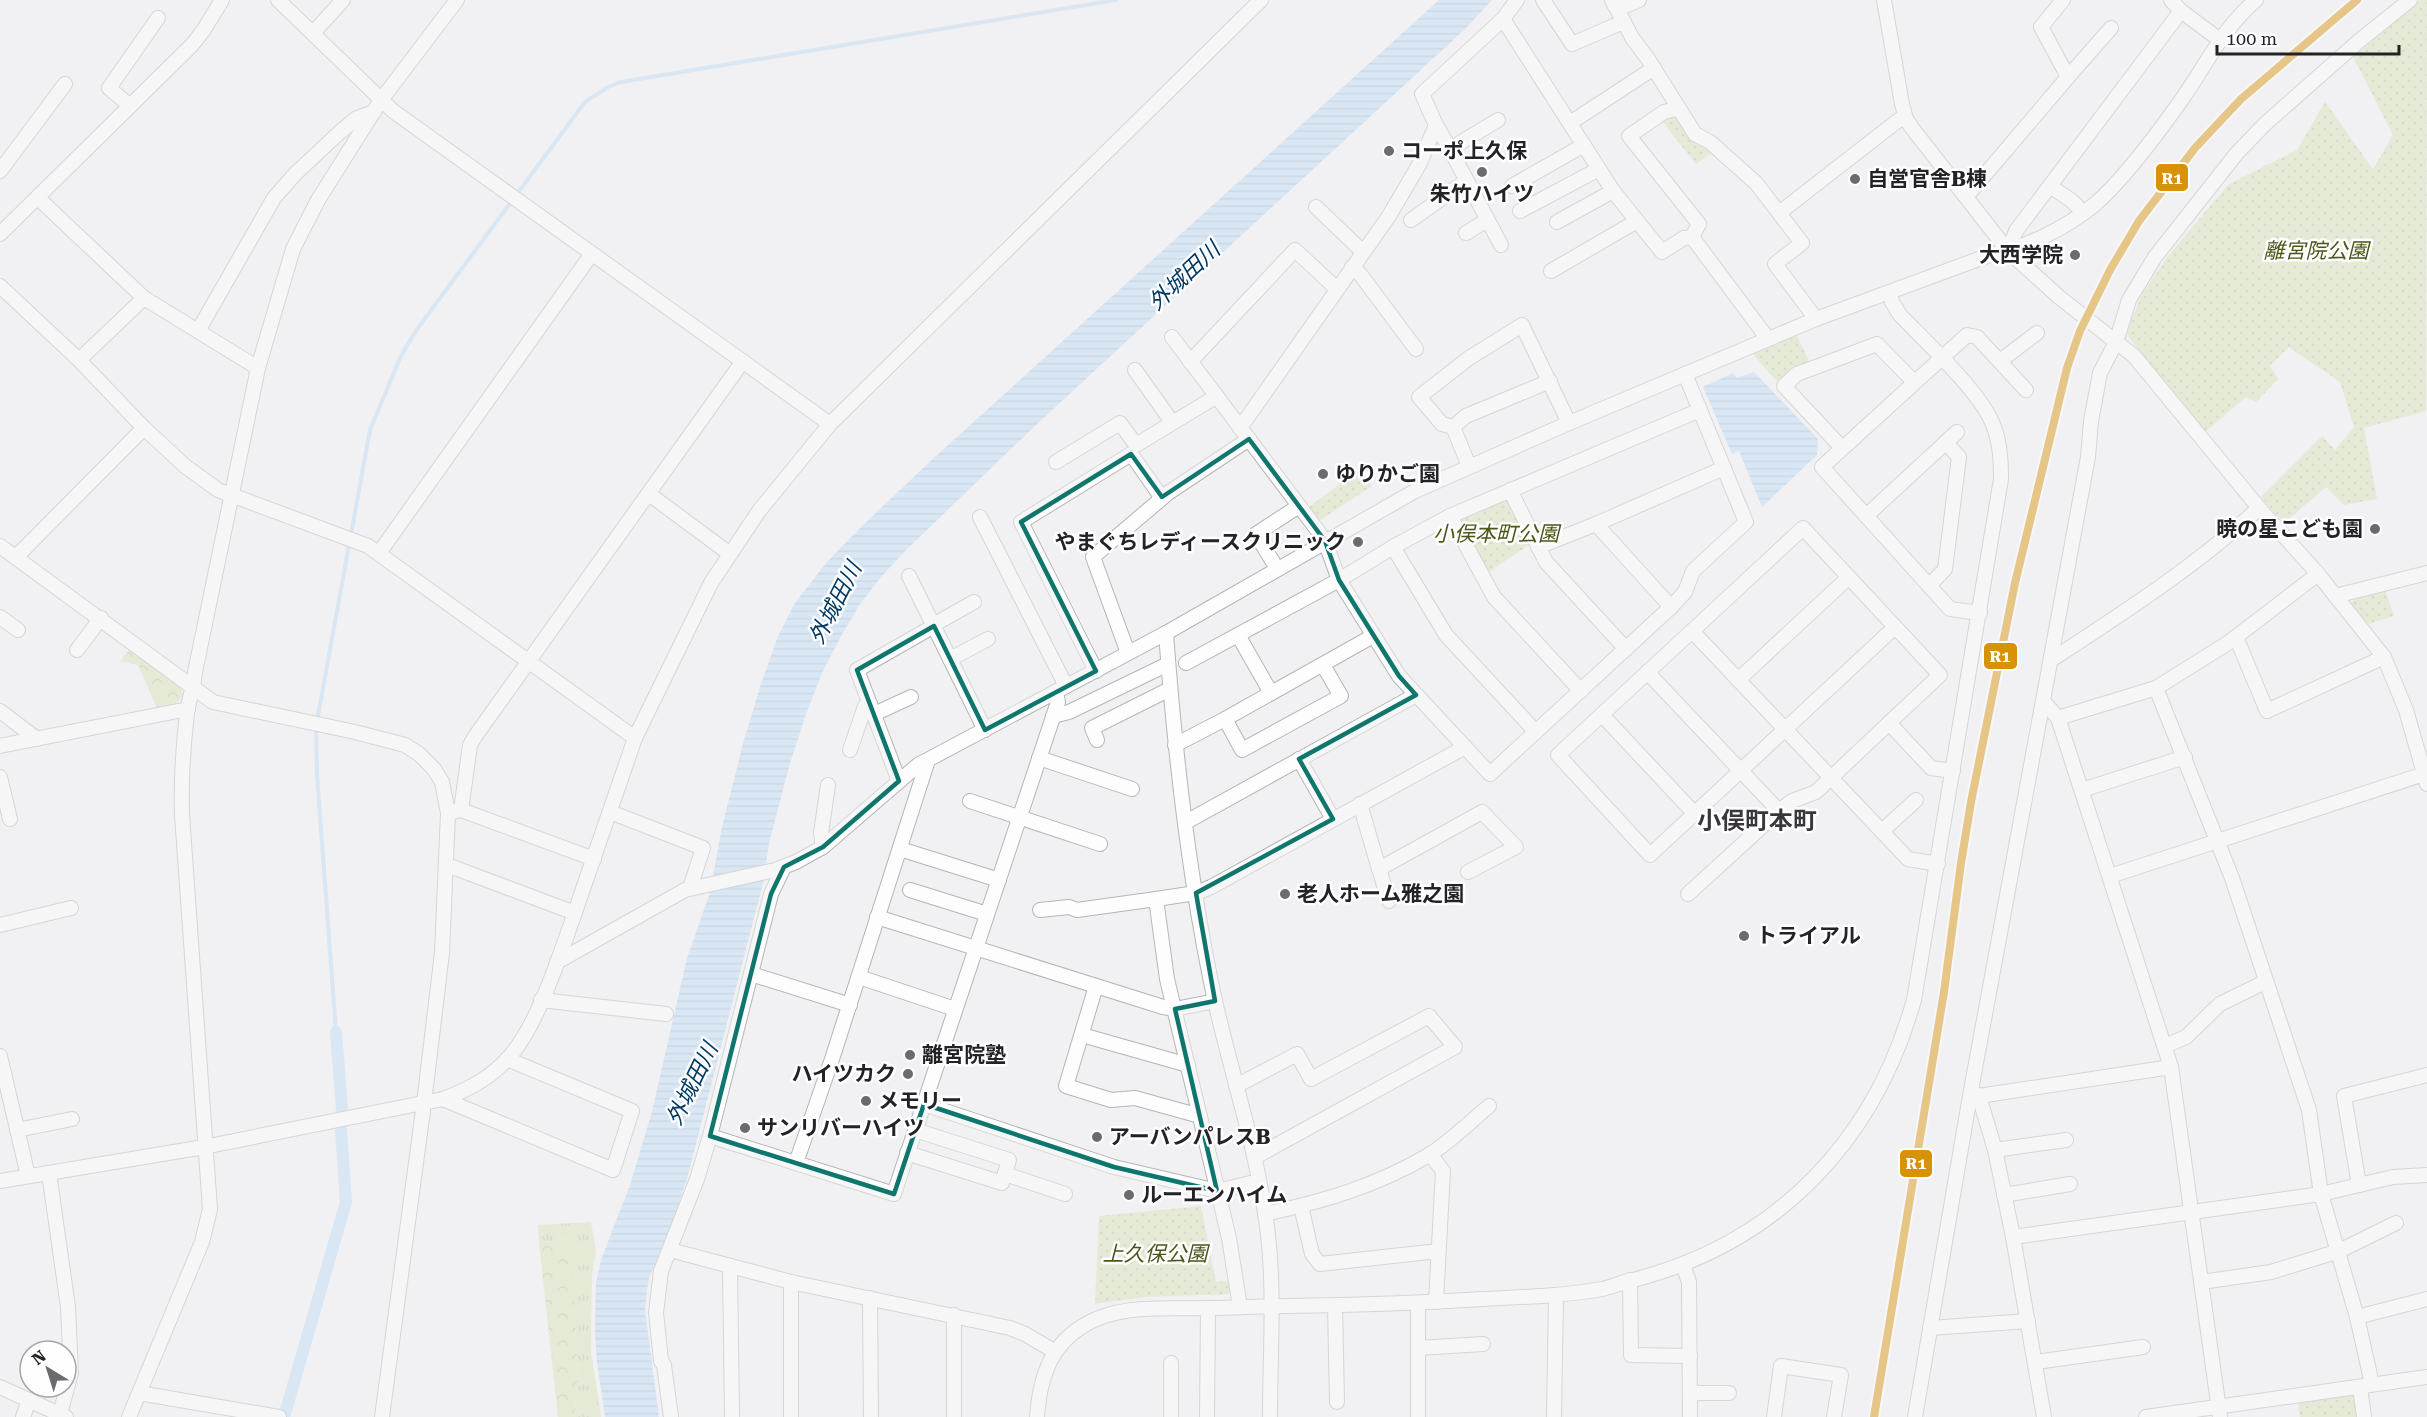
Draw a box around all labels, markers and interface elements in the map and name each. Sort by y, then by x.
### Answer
scale bar [2217,18,2398,56]
text: 100 m [2226,28,2277,49]
place label: コーポ上久保 [1401,139,1528,163]
marker: コーポ上久保 [1382,144,1396,158]
line badge: R1 [2155,163,2189,192]
marker: 朱竹ハイツ [1475,165,1489,179]
place label: 自営官舎B棟 [1867,167,1987,191]
text: R1 [2162,169,2182,188]
marker: 自営官舎B棟 [1848,172,1862,186]
place label: 朱竹ハイツ [1430,182,1534,206]
water label: 外城田川 [1143,235,1226,315]
park label: 離宮院公園 [2264,239,2371,263]
place label: 大西学院 [1979,243,2063,267]
marker: 大西学院 [2068,248,2082,262]
place label: ゆりかご園 [1335,462,1440,486]
marker: ゆりかご園 [1316,467,1330,481]
place label: 暁の星こども園 [2216,517,2363,541]
park label: 小俣本町公園 [1433,522,1562,546]
marker: 暁の星こども園 [2368,522,2382,536]
place label: やまぐちレディースクリニック [1055,530,1346,554]
marker: やまぐちレディースクリニック [1351,535,1365,549]
water label: 外城田川 [804,556,867,648]
line badge: R1 [1983,642,2018,670]
text: R1 [1990,647,2010,666]
district label: 小俣町本町 [1697,807,1817,835]
place label: 老人ホーム雅之園 [1297,882,1464,906]
marker: 老人ホーム雅之園 [1278,887,1292,901]
place label: トライアル [1756,924,1861,948]
marker: トライアル [1737,929,1751,943]
water label: 外城田川 [661,1037,723,1129]
place label: 離宮院塾 [922,1043,1006,1067]
marker: 離宮院塾 [903,1048,917,1062]
place label: ハイツカク [791,1062,896,1086]
marker: ハイツカク [901,1067,915,1081]
place label: メモリー [878,1089,962,1113]
marker: メモリー [859,1094,873,1108]
place label: サンリバーハイツ [757,1116,924,1140]
marker: サンリバーハイツ [738,1121,752,1135]
place label: アーバンパレスB [1109,1125,1271,1149]
marker: アーバンパレスB [1090,1130,1104,1144]
line badge: R1 [1899,1149,1933,1178]
text: R1 [1906,1154,1926,1173]
place label: ルーエンハイム [1141,1183,1287,1207]
marker: ルーエンハイム [1122,1188,1136,1202]
park label: 上久保公園 [1103,1242,1210,1266]
north arrow [18,1339,78,1399]
text: N [28,1346,50,1369]

